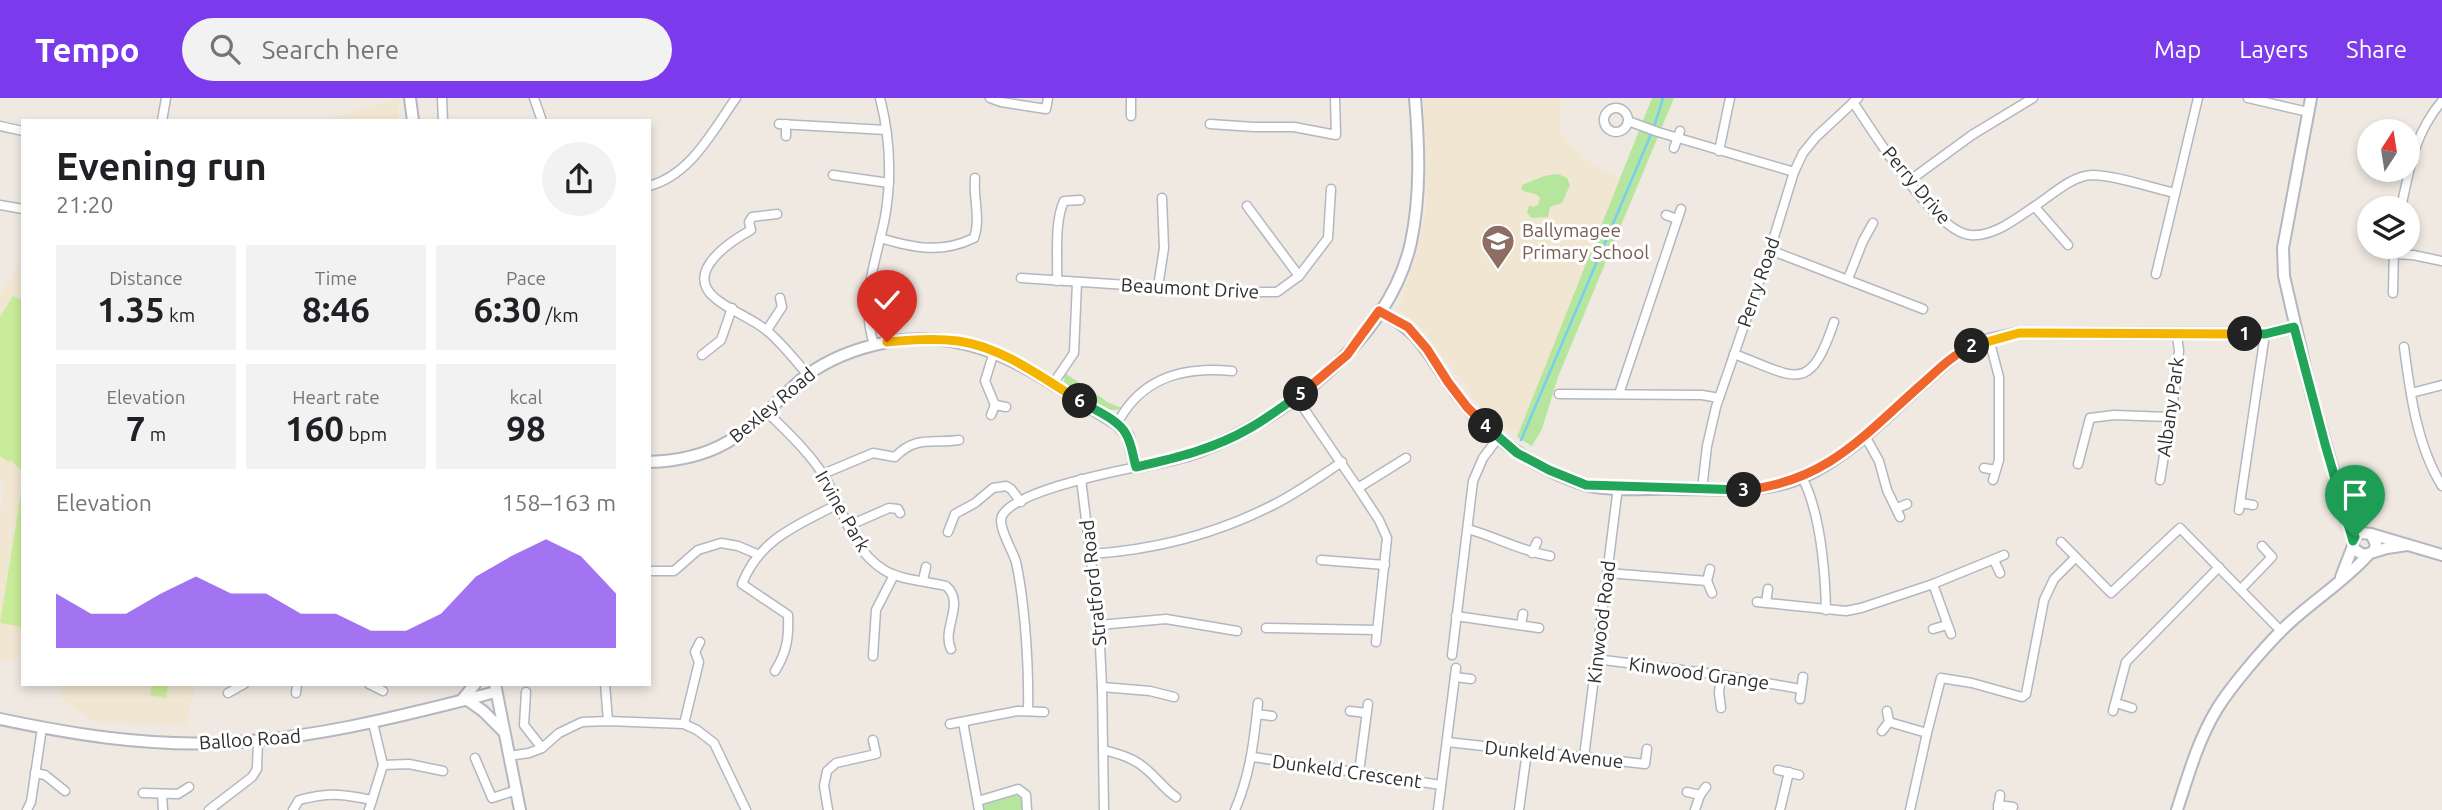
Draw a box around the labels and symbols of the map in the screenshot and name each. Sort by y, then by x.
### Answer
north arrow [2357,119,2420,182]
street label: Perry Drive [1878,142,1956,228]
place label: Ballymagee Primary School [1522,219,1649,263]
school or university icon: Ballymagee Primary School [1479,222,1517,271]
street label: Perry Road [1732,234,1784,330]
pin [857,270,917,342]
street label: Beaumont Drive [1120,273,1260,303]
pin: 1 [2228,316,2262,352]
pin: 2 [1954,328,1990,364]
street label: Albany Park [2152,355,2188,458]
street label: Bexley Road [725,363,819,447]
pin: 5 [1284,376,1318,412]
pin: 6 [1062,384,1098,418]
pin: 4 [1468,408,1504,444]
pin [2325,465,2385,537]
street label: Irvine Park [811,467,875,556]
pin: 3 [1726,472,1762,508]
street label: Stratford Road [1075,519,1111,647]
street label: Kinwood Road [1583,559,1619,685]
street label: Kinwood Grange [1627,652,1771,694]
street label: Balloo Road [198,724,302,754]
street label: Dunkeld Avenue [1484,736,1624,772]
street label: Dunkeld Crescent [1271,750,1424,792]

